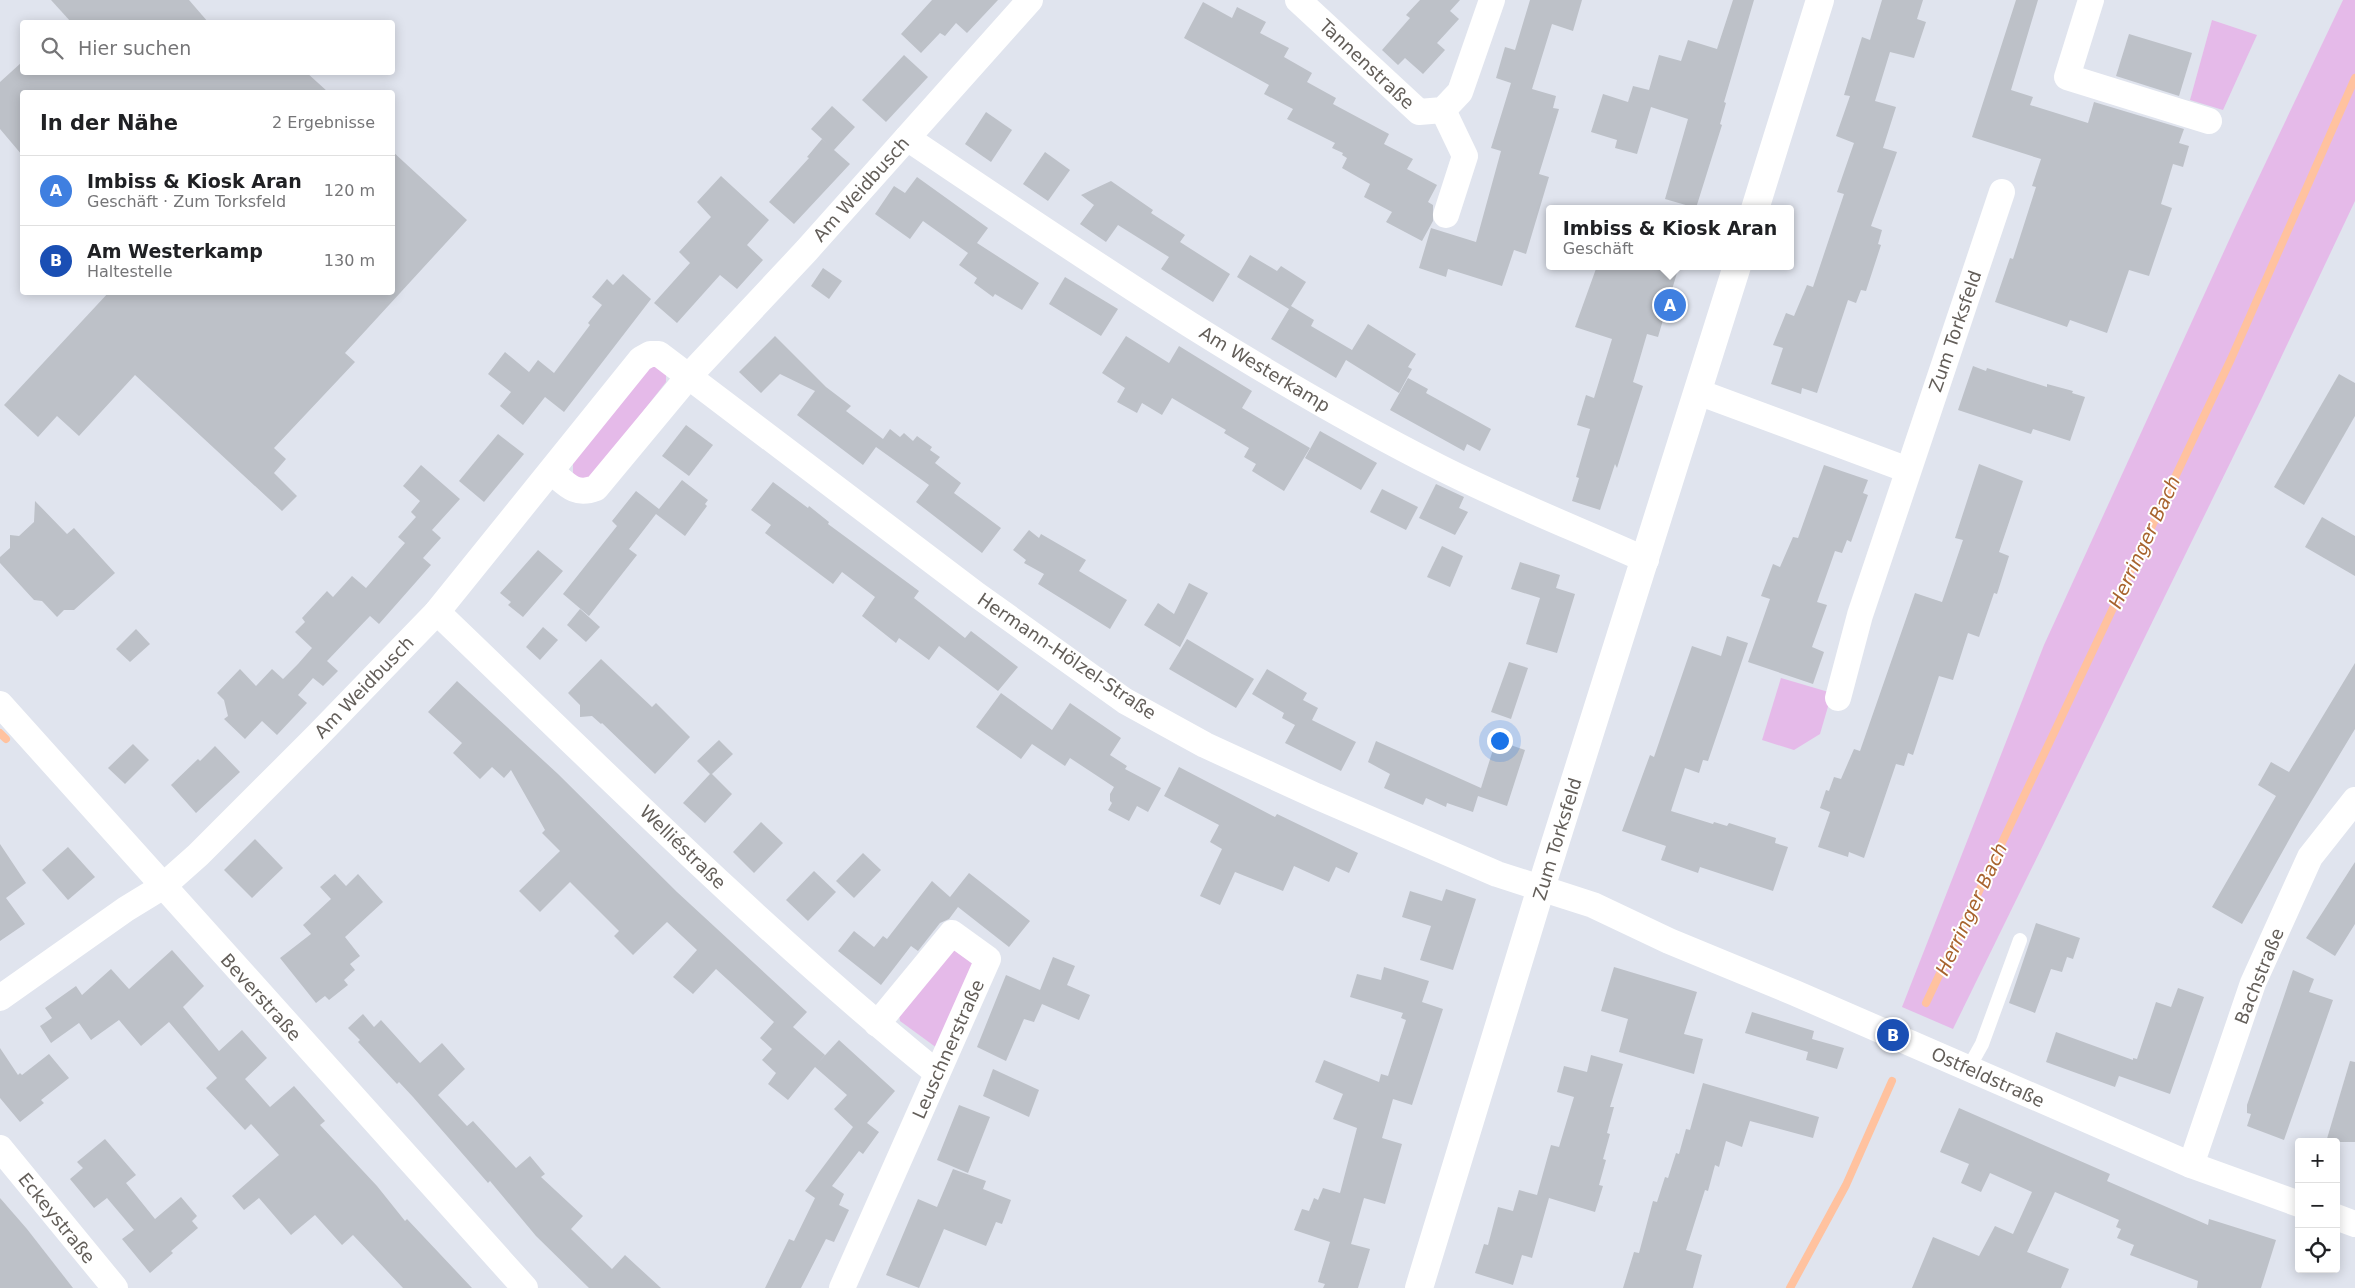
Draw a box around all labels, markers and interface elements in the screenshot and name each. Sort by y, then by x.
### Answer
street label: Tannenstraße [1315,14,1419,113]
search box [20,20,395,75]
icon: search [38,34,66,62]
text: Hier suchen [78,37,191,59]
text: In der Nähe [40,111,178,135]
text: 2 Ergebnisse [272,113,375,132]
street label: Am Weidbusch [809,132,913,246]
text: Imbiss & Kiosk Aran [87,170,302,192]
text: A [50,181,62,200]
text: 120 m [324,181,375,200]
text: Geschäft · Zum Torksfeld [87,192,286,211]
popup [1546,205,1794,270]
text: Imbiss & Kiosk Aran [1563,217,1777,239]
text: Geschäft [1563,239,1634,258]
text: Am Westerkamp [87,240,263,262]
text: B [50,251,62,270]
text: 130 m [324,251,375,270]
text: Haltestelle [87,262,173,281]
street label: Zum Torksfeld [1924,268,1986,394]
pin: A [1654,286,1686,324]
street label: Am Westerkamp [1196,322,1334,416]
water label: Herringer Bach [2104,472,2184,612]
street label: Hermann-Hölzel-Straße [974,588,1160,724]
street label: Am Weidbusch [310,632,418,742]
your location [1487,728,1513,754]
street label: Zum Torksfeld [1528,775,1586,903]
street label: Welliéstraße [636,801,730,893]
water label: Herringer Bach [1931,839,2011,979]
street label: Bachstraße [2230,925,2288,1027]
street label: Beverstraße [216,949,306,1045]
street label: Leuschnerstraße [908,976,988,1122]
pin: B [1877,1016,1909,1054]
street label: Ostfeldstraße [1928,1043,2048,1111]
map controls [2295,1138,2340,1273]
button: + [2295,1138,2340,1183]
street label: Eckeystraße [14,1169,100,1267]
button: − [2295,1183,2340,1228]
button: locate [2295,1228,2340,1273]

